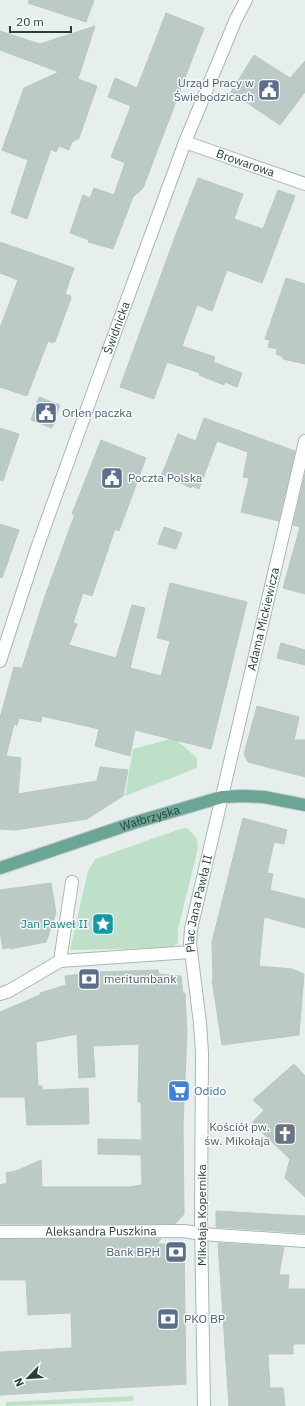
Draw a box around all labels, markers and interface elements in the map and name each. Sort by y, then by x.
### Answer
scale bar [10,8,71,34]
text: 20 m [16,14,44,29]
place label: Urząd Pracy w Świebodzicach [174,75,254,104]
public building icon: Urząd Pracy w Świebodzicach [256,77,282,103]
street label: Browarowa [214,146,277,180]
street label: Świdnicka [100,299,133,356]
public building icon: Orlen paczka [33,400,59,426]
place label: Orlen paczka [62,405,133,420]
public building icon: Poczta Polska [99,465,125,491]
place label: Poczta Polska [128,470,203,485]
street label: Adama Mickiewicza [244,565,282,672]
street label: Wałbrzyska [118,802,182,834]
street label: Plac Jana Pawła II [182,853,215,953]
place icon: Jan Paweł II [90,911,116,937]
place label: Jan Paweł II [21,916,88,931]
bank icon: meritumbank [76,966,102,992]
place label: meritumbank [104,971,177,986]
supermarket icon: Odido [166,1078,192,1104]
place label: Odido [194,1083,226,1098]
place label: Kościół pw. św. Mikołaja [205,1119,271,1148]
church icon: Kościół pw. św. Mikołaja [272,1121,298,1147]
street label: Mikołaja Kopernika [194,1163,209,1266]
street label: Aleksandra Puszkina [45,1223,157,1239]
bank icon: Bank BPH [163,1239,189,1265]
place label: Bank BPH [106,1244,160,1259]
bank icon: PKO BP [155,1306,181,1332]
place label: PKO BP [184,1311,225,1326]
north arrow [8,1358,48,1398]
text: N [11,1376,27,1389]

